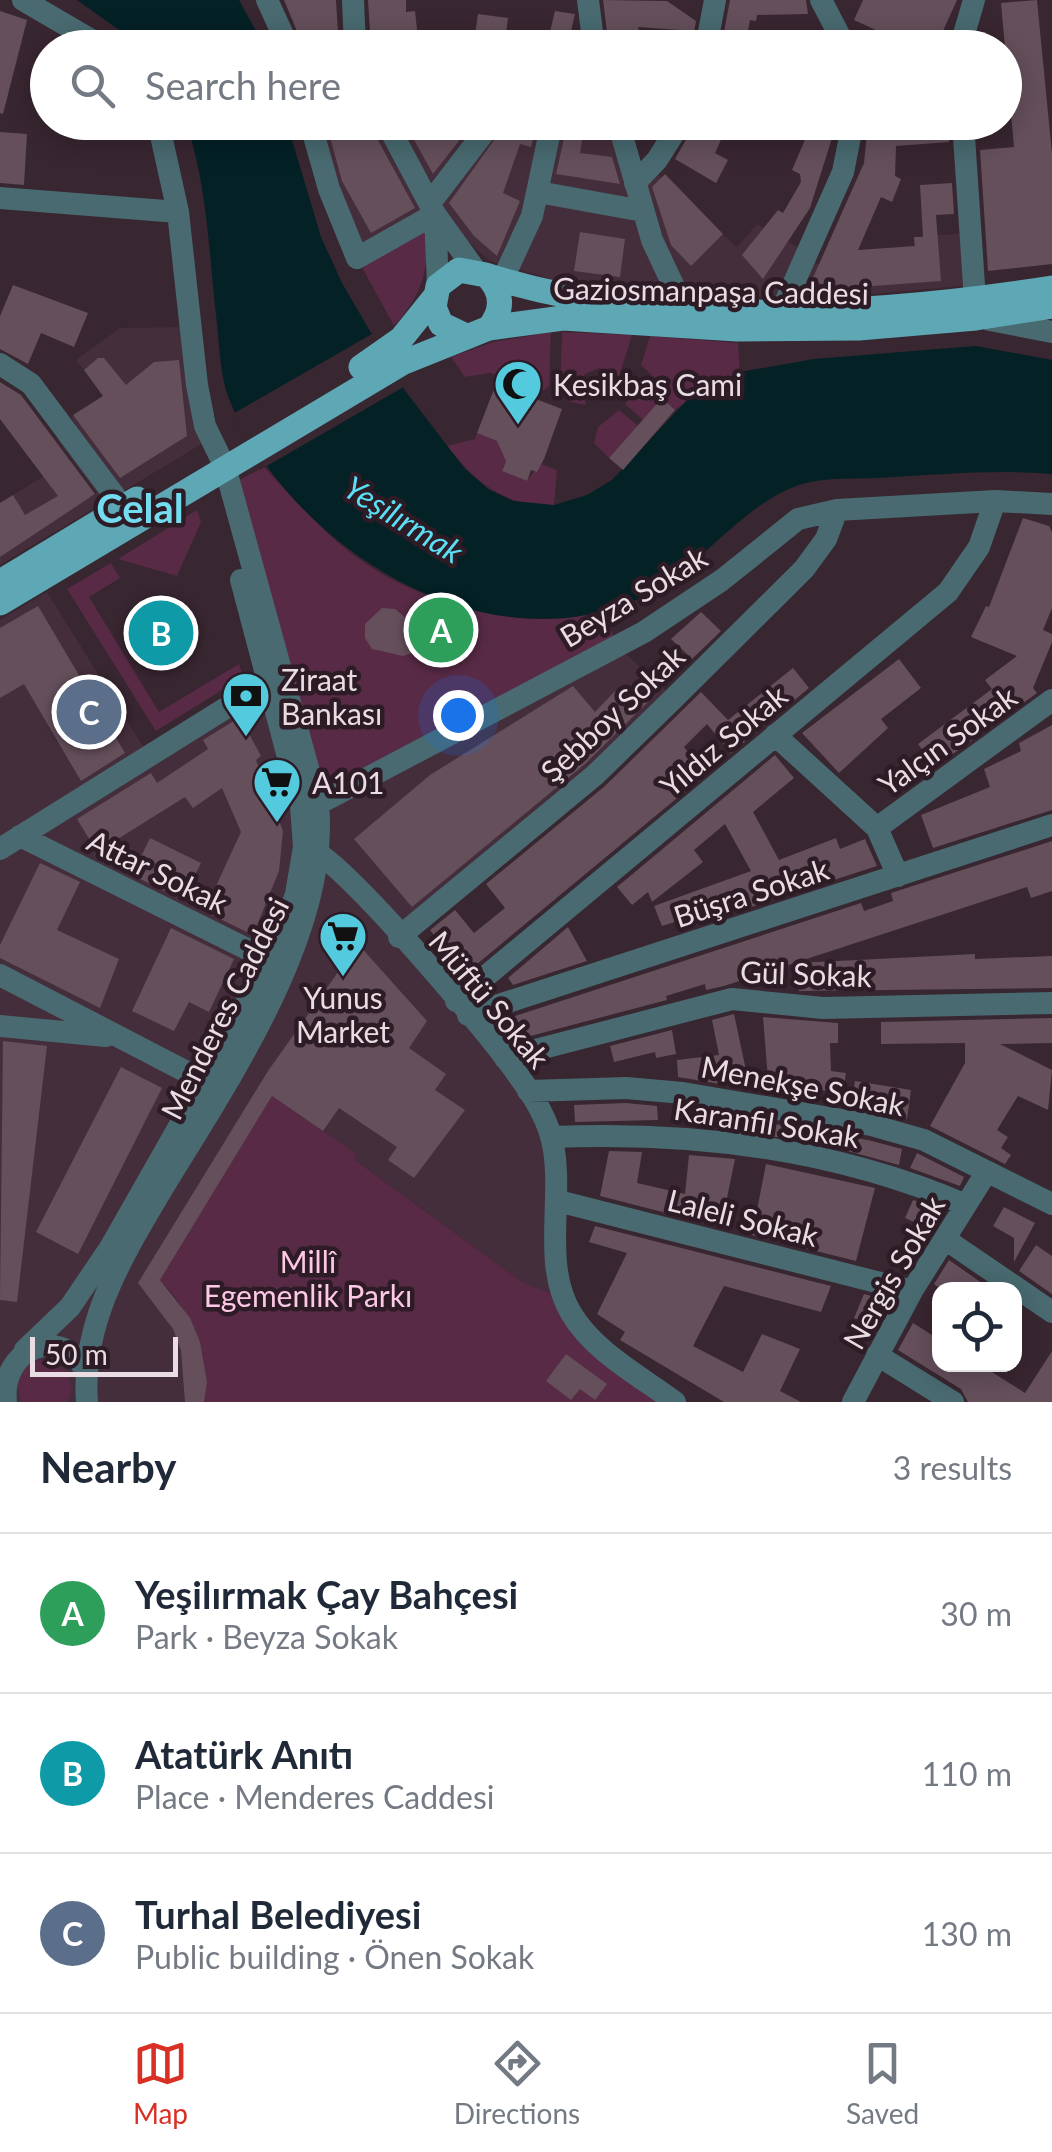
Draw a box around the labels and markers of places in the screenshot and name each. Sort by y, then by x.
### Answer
mosque icon: Kesikbaş Cami [492,358,544,426]
place label: Kesikbaş Cami [553,366,742,402]
pin: A [408,592,474,668]
pin: B [128,596,194,670]
place label: Ziraat Bankası [281,661,382,731]
bank icon: Ziraat Bankası [220,670,272,738]
pin: C [56,674,122,750]
supermarket icon: A101 [251,756,303,824]
place label: A101 [312,764,385,800]
supermarket icon: Yunus Market [317,910,369,978]
place label: Yunus Market [296,979,390,1049]

